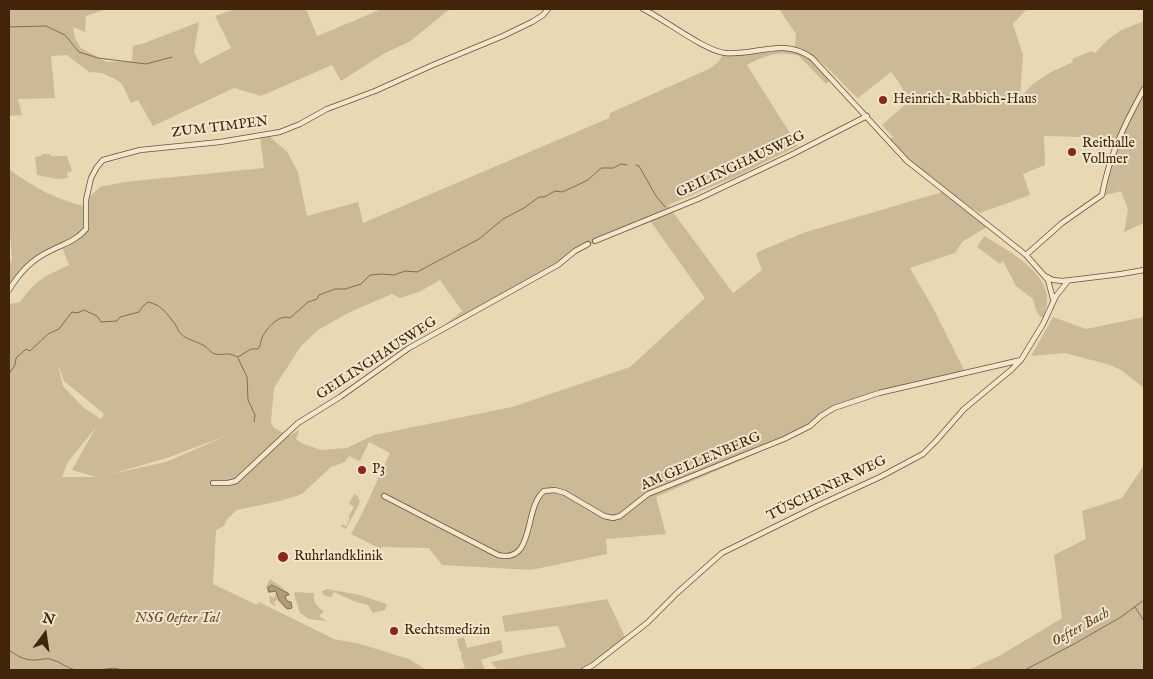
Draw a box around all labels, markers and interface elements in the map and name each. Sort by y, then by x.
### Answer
place label: Heinrich-Rabbich-Haus [893,92,1037,108]
marker: Heinrich-Rabbich-Haus [877,94,889,106]
street label: ZUM TIMPEN [171,114,269,142]
street label: GEILINGHAUSWEG [674,128,808,202]
place label: Reithalle Vollmer [1082,136,1135,168]
marker: Reithalle Vollmer [1066,146,1078,158]
street label: GEILINGHAUSWEG [314,314,440,404]
street label: AM GELLENBERG [639,429,763,495]
street label: TÜSCHENER WEG [765,453,889,525]
place label: P3 [372,462,385,478]
marker: P3 [356,464,368,476]
place label: Ruhrlandklinik [294,549,383,565]
marker: Ruhrlandklinik [276,550,290,564]
water label: Oefter Bach [1049,605,1113,651]
north arrow [20,609,70,659]
text: N [41,609,57,630]
park label: NSG Oefter Tal [135,611,219,627]
place label: Rechtsmedizin [404,623,490,639]
marker: Rechtsmedizin [388,625,400,637]

